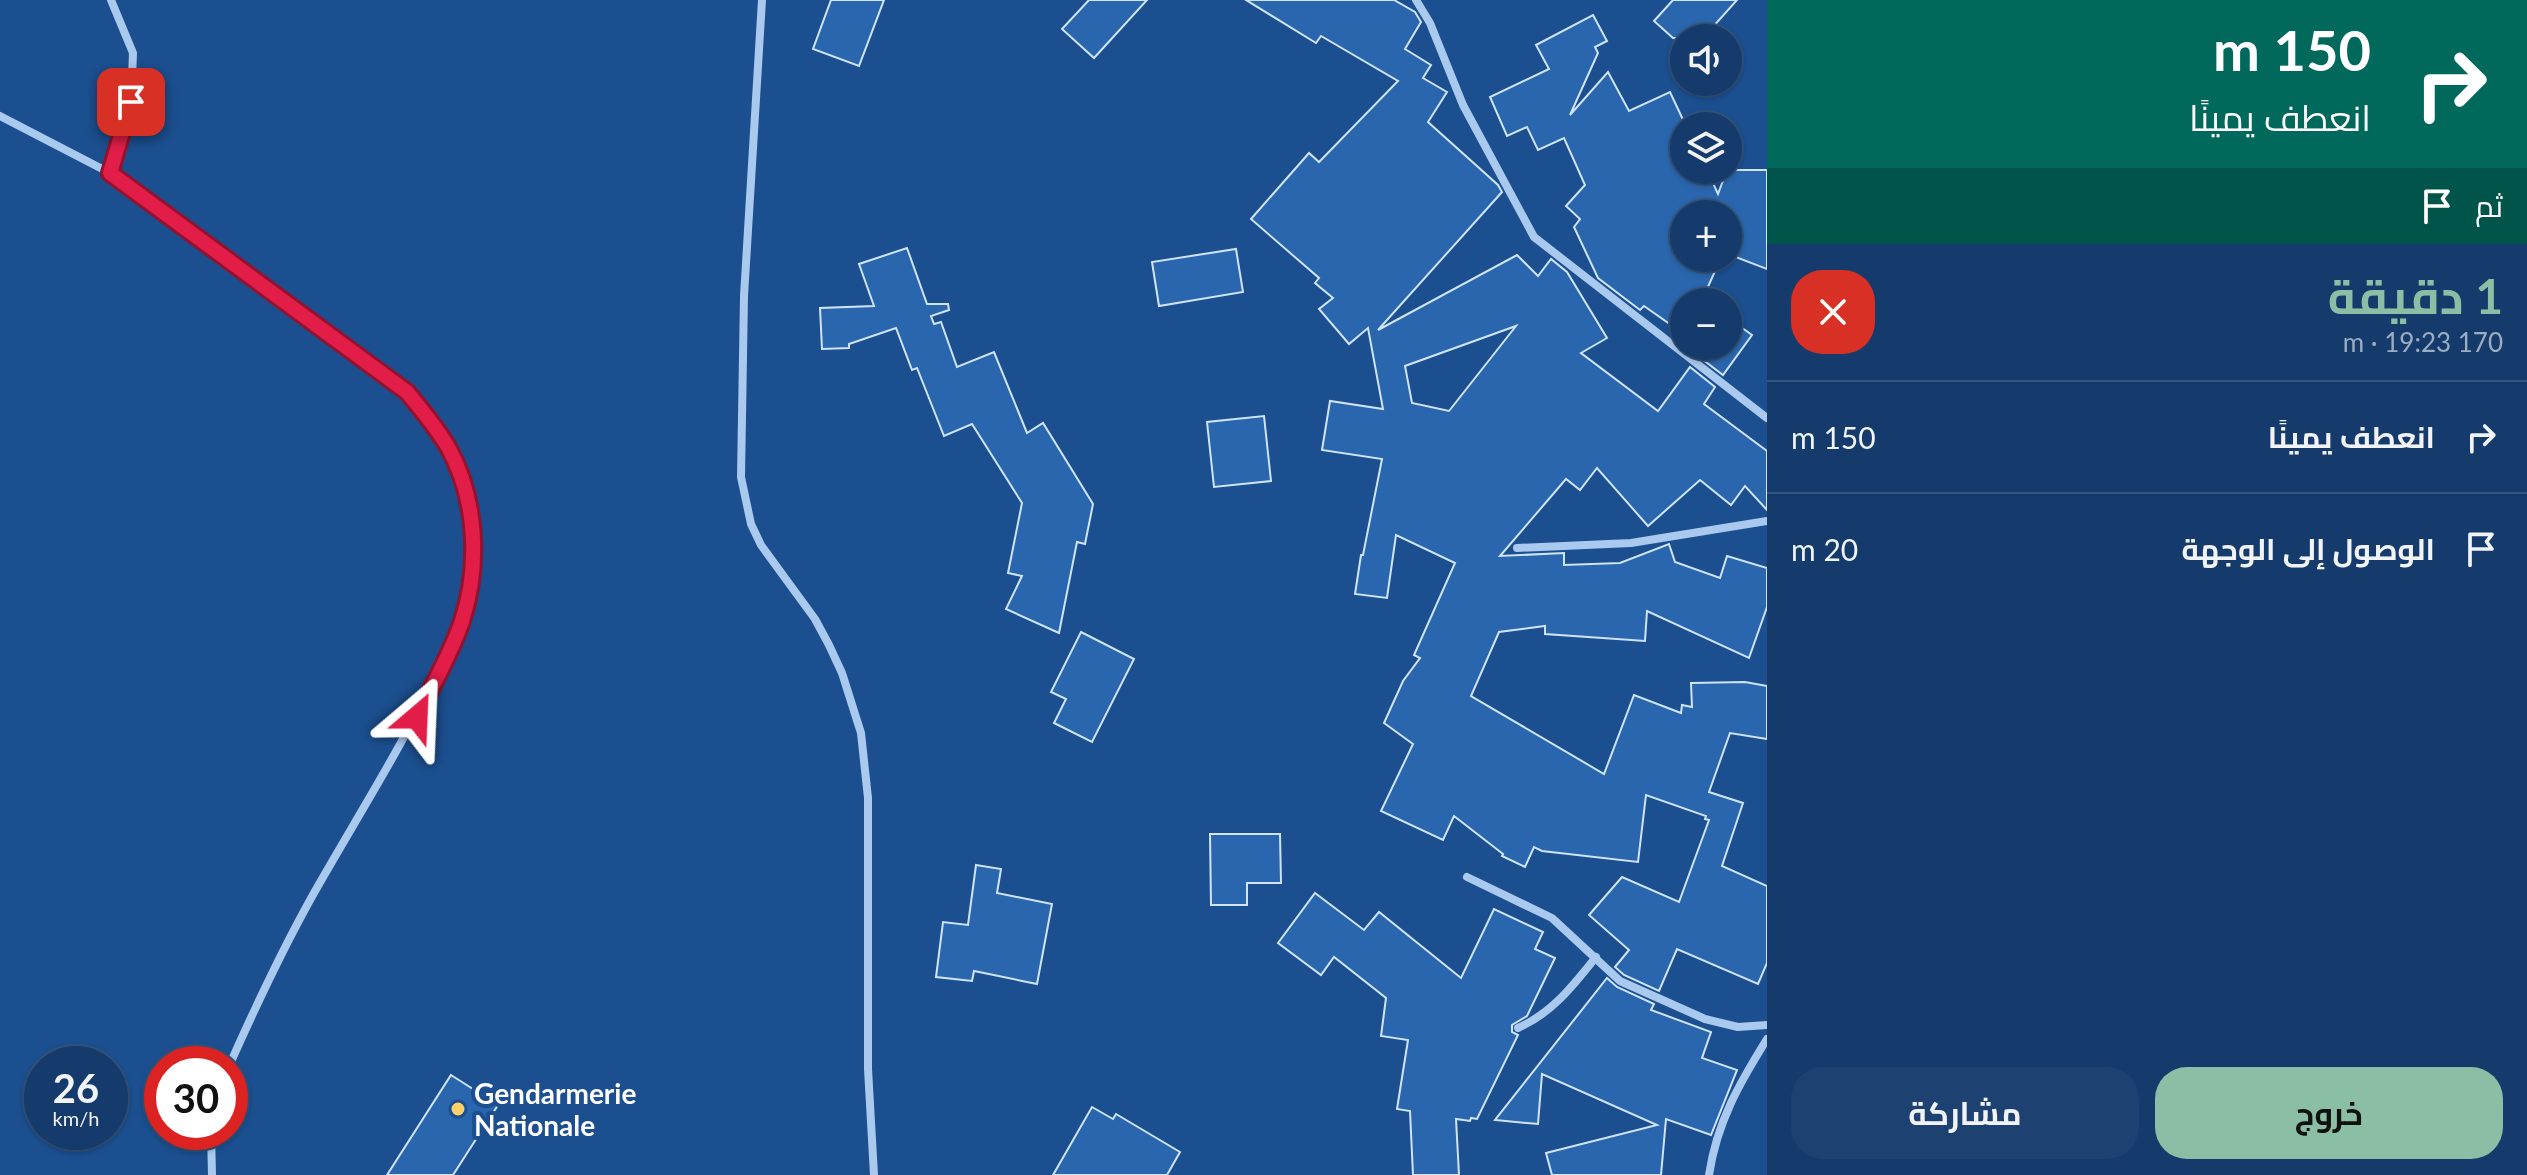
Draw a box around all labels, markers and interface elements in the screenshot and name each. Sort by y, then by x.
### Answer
text: 150 m [2213,16,2371,83]
map controls [1670,24,1742,360]
button: sound [1670,24,1742,96]
icon: right [2399,32,2503,136]
pin [97,68,165,136]
icon: arrive [109,80,153,124]
text: انعطف يمينًا [2189,95,2371,139]
button: layers [1670,112,1742,184]
icon: arrive [2415,184,2459,228]
text: ثم [2475,187,2503,223]
button: + [1670,200,1742,272]
text: 1 دقيقة [2328,267,2503,324]
button: close [1791,270,1875,354]
button: − [1670,288,1742,360]
text: 170 m · 19:23 [2343,326,2503,358]
icon: right [2459,415,2503,459]
text: انعطف يمينًا [2268,418,2435,454]
text: 150 m [1791,419,1876,455]
icon: arrive [2459,527,2503,571]
text: الوصول إلى الوجهة [2181,530,2435,566]
text: 20 m [1791,531,1858,567]
position arrow [375,675,459,759]
speed limit sign: 30 [144,1046,248,1150]
text: 26 [53,1064,99,1112]
button: مشاركة [1791,1067,2139,1159]
button: خروج [2155,1067,2503,1159]
place label: Gendarmerie Nationale [474,1076,636,1142]
marker: Gendarmerie Nationale [449,1100,467,1118]
text: km/h [53,1106,99,1130]

